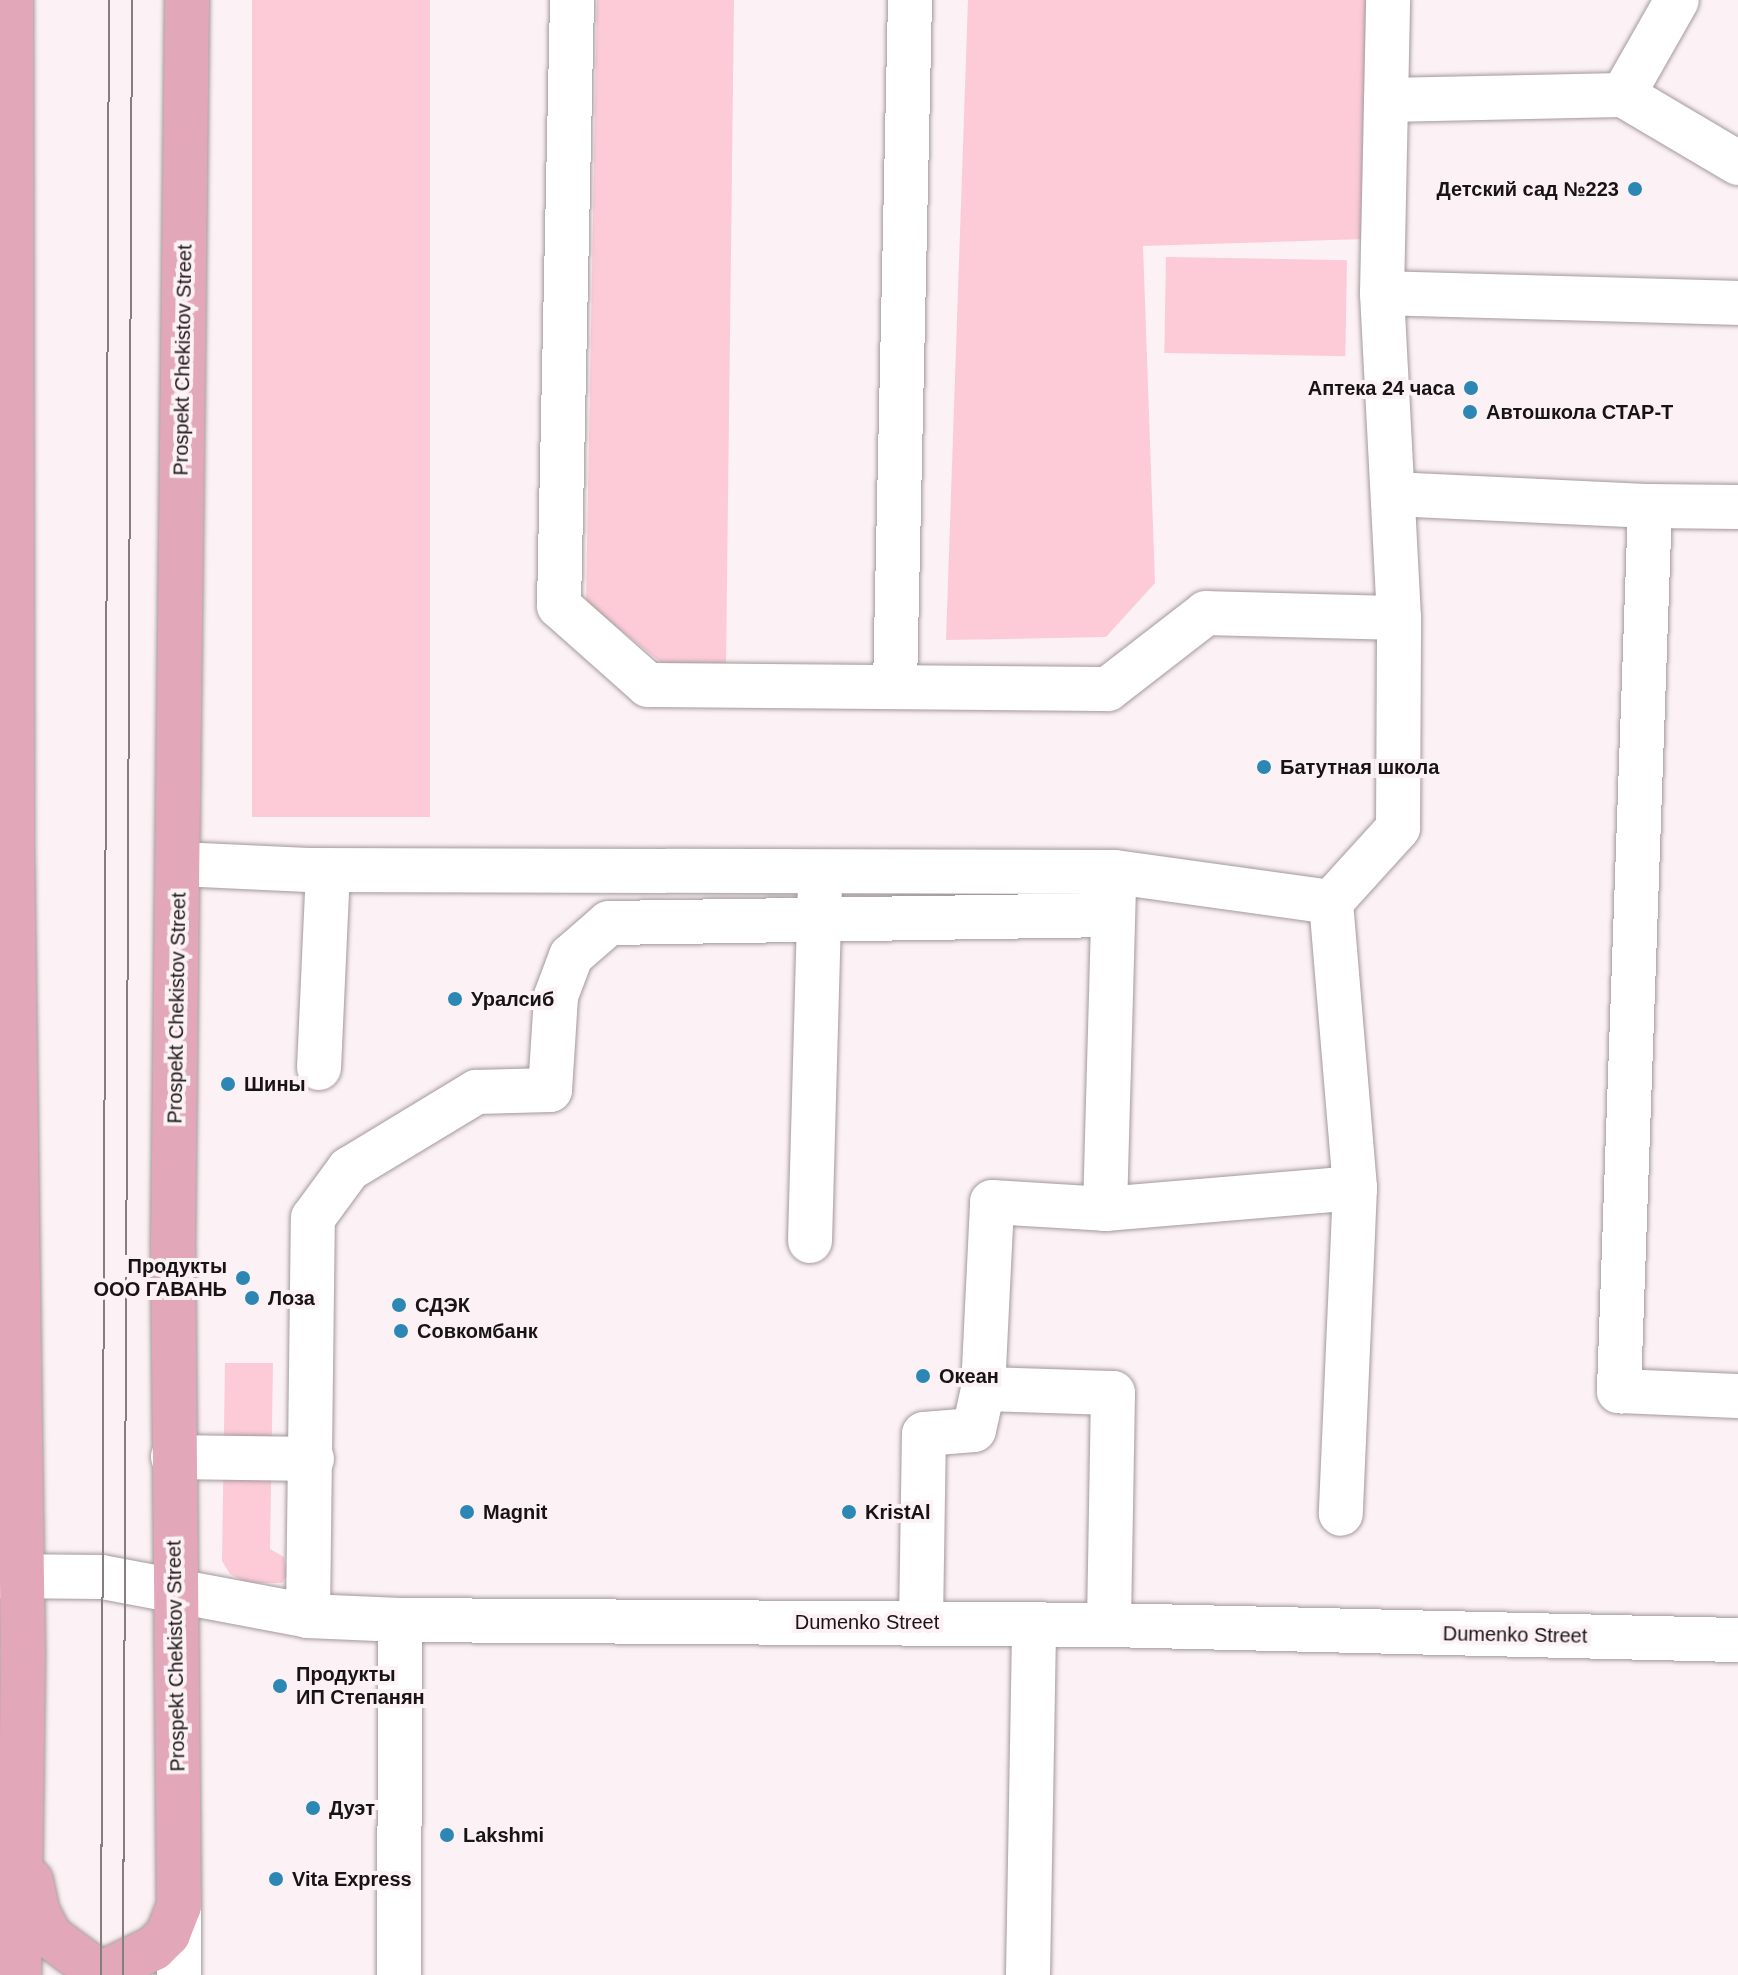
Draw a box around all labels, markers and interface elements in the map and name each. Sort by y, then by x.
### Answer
place label: Детский сад №223 [1436,177,1619,201]
marker: Детский сад №223 [1626,180,1644,198]
street label: Prospekt Chekistov Street [169,244,197,476]
place label: Аптека 24 часа [1308,376,1455,400]
marker: Аптека 24 часа [1462,379,1480,397]
place label: Автошкола СТАР-Т [1486,400,1673,424]
marker: Автошкола СТАР-Т [1461,403,1479,421]
place label: Батутная школа [1280,755,1439,779]
marker: Батутная школа [1255,758,1273,776]
street label: Prospekt Chekistov Street [163,892,191,1124]
place label: Уралсиб [471,987,554,1011]
marker: Уралсиб [446,990,464,1008]
place label: Шины [244,1072,306,1096]
marker: Шины [219,1075,237,1093]
place label: Продукты ООО ГАВАНЬ [94,1254,227,1301]
marker: Продукты ООО ГАВАНЬ [234,1269,252,1287]
place label: Лоза [268,1286,315,1310]
marker: Лоза [243,1289,261,1307]
place label: СДЭК [415,1293,470,1317]
marker: СДЭК [390,1296,408,1314]
place label: Совкомбанк [417,1319,538,1343]
marker: Совкомбанк [392,1322,410,1340]
place label: Океан [939,1364,999,1388]
marker: Океан [914,1367,932,1385]
place label: Magnit [483,1500,547,1524]
place label: KristAl [865,1500,931,1524]
marker: Magnit [458,1503,476,1521]
marker: KristAl [840,1503,858,1521]
street label: Prospekt Chekistov Street [162,1540,190,1772]
street label: Dumenko Street [795,1610,939,1634]
street label: Dumenko Street [1443,1622,1587,1648]
place label: Продукты ИП Степанян [296,1662,425,1709]
marker: Продукты ИП Степанян [271,1677,289,1695]
place label: Дуэт [329,1796,375,1820]
marker: Дуэт [304,1799,322,1817]
place label: Lakshmi [463,1823,544,1847]
marker: Lakshmi [438,1826,456,1844]
place label: Vita Express [292,1867,412,1891]
marker: Vita Express [267,1870,285,1888]

